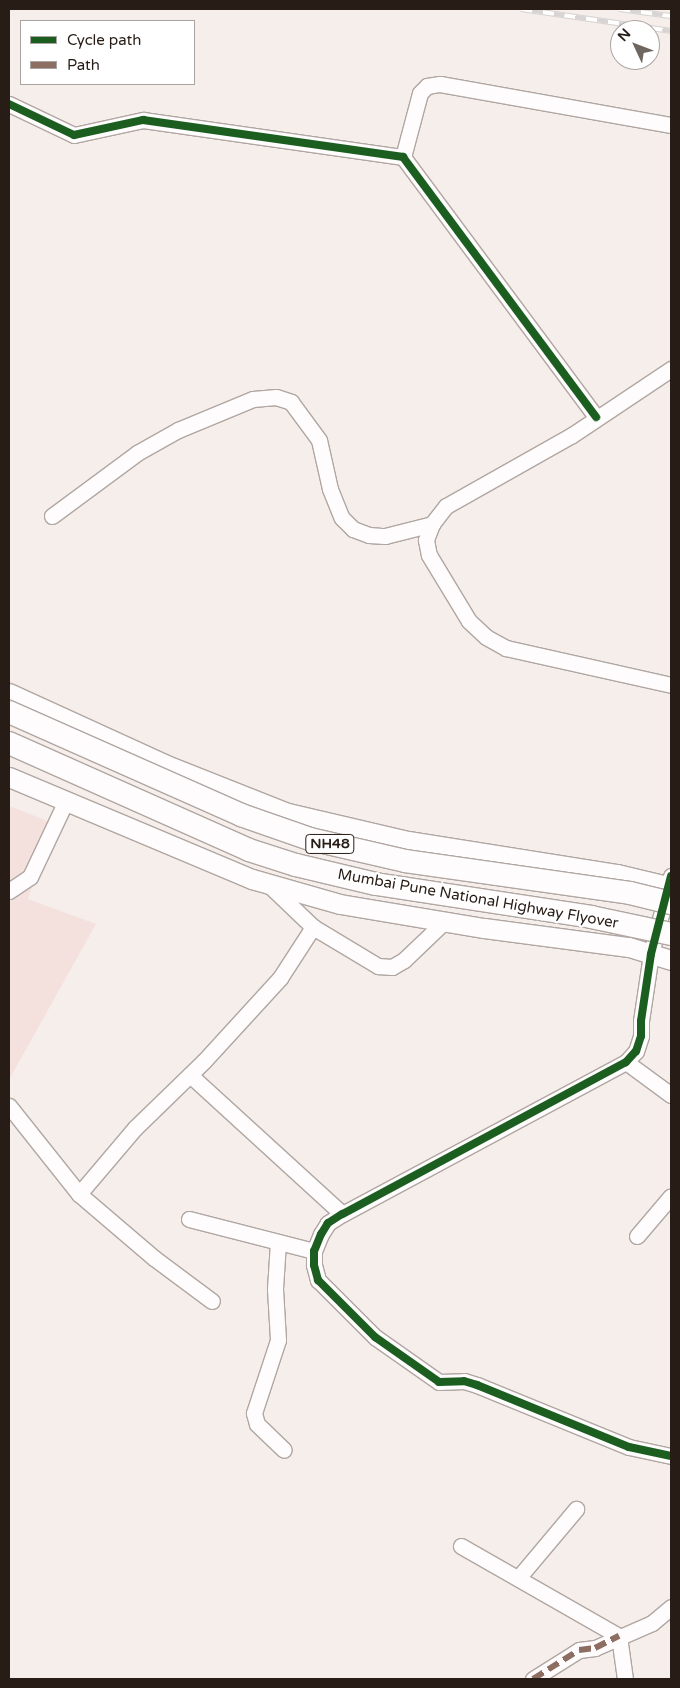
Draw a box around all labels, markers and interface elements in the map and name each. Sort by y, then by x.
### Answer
legend [20,20,195,85]
north arrow [610,20,660,70]
text: N [614,25,634,45]
text: Cycle path [67,31,141,49]
text: Path [67,56,100,74]
road number: NH48 [305,832,355,856]
street label: Mumbai Pune National Highway Flyover [336,865,620,933]

